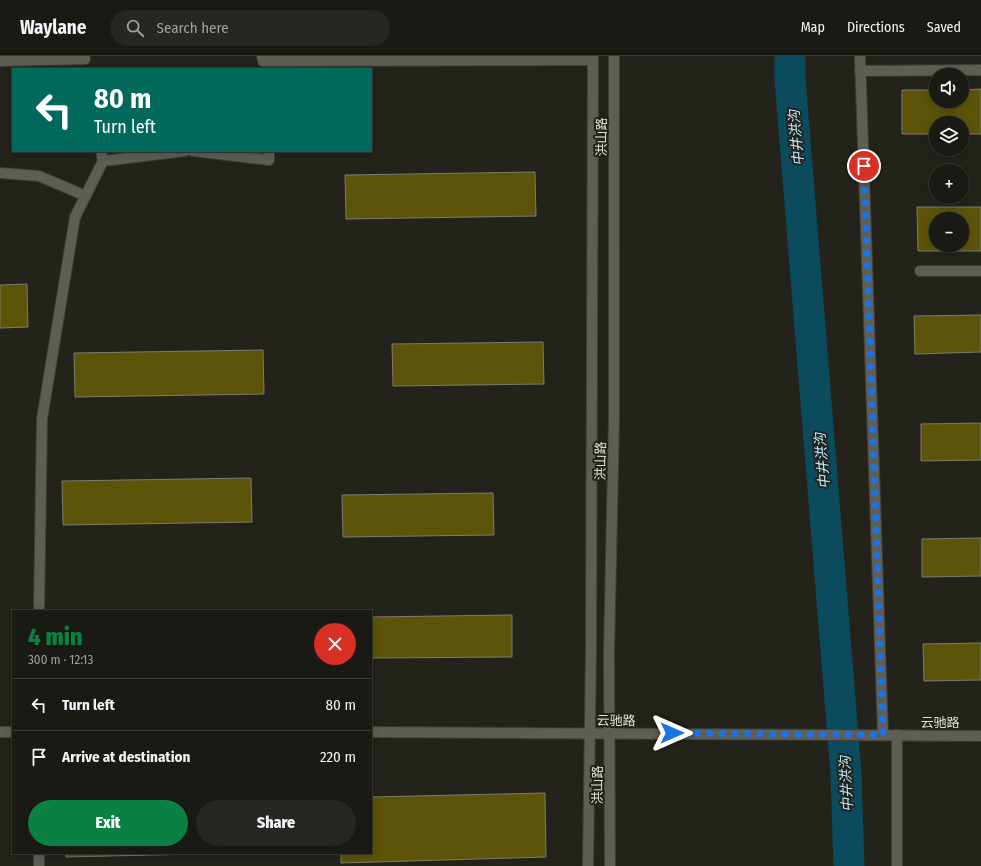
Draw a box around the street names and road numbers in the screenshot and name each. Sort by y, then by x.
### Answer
street label: 洪山路 [594,117,609,157]
street label: 洪山路 [593,441,608,481]
street label: 云驰路 [596,713,636,728]
street label: 云驰路 [920,715,960,730]
street label: 洪山路 [590,765,605,805]

